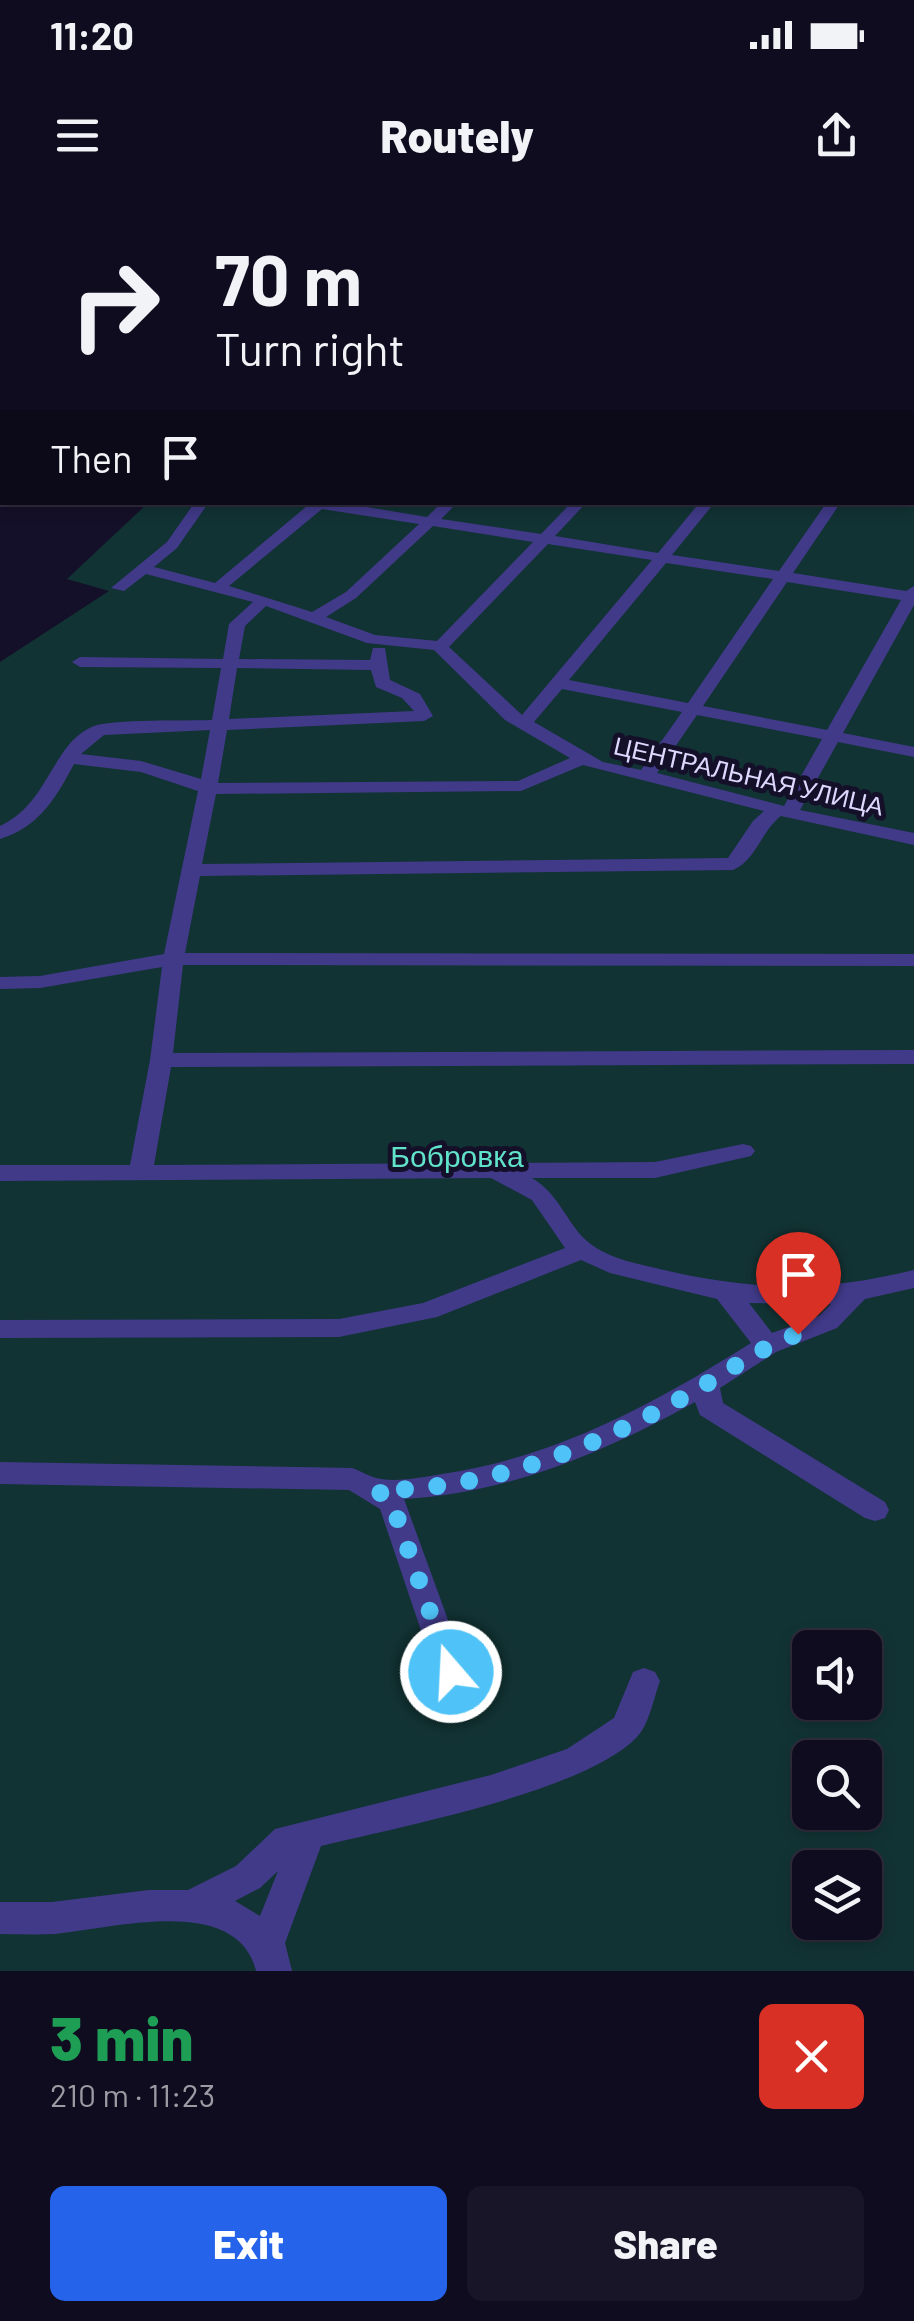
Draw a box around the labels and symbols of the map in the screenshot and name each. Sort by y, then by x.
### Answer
street label: ЦЕНТРАЛЬНАЯ УЛИЦА [611,729,887,821]
park label: Бобровка [390,1137,524,1173]
pin [756,1232,841,1335]
position arrow [399,1620,503,1724]

